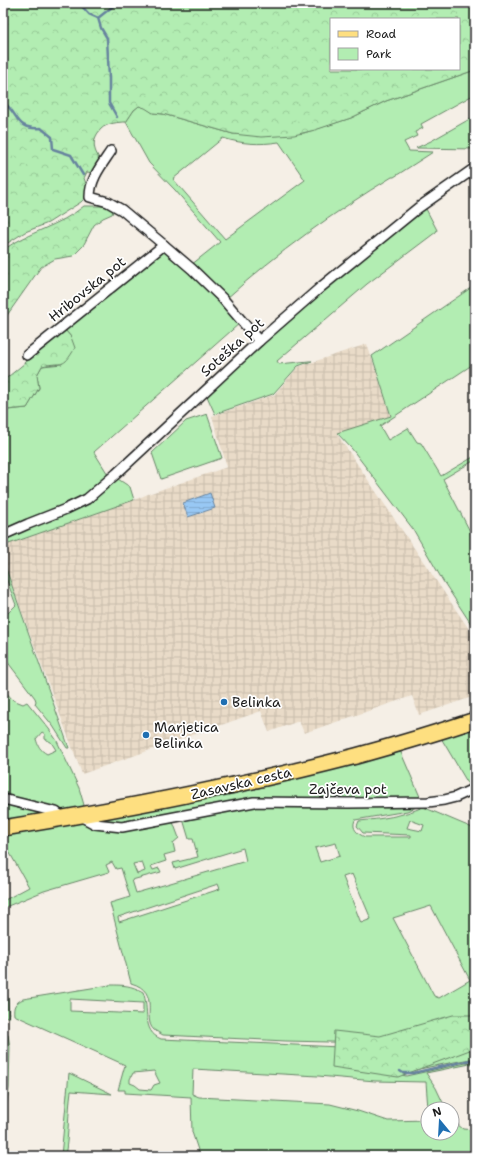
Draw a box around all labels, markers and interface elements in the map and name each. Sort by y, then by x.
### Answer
legend [330,18,460,70]
text: Road [366,26,397,42]
text: Park [366,46,392,62]
street label: Hribovska pot [45,252,129,326]
street label: Soteška pot [196,314,268,380]
place label: Belinka [232,693,281,711]
marker: Belinka [219,697,229,707]
place label: Marjetica Belinka [154,718,219,752]
marker: Marjetica Belinka [141,730,151,740]
street label: Zasavska cesta [189,763,293,803]
street label: Zajčeva pot [309,780,387,798]
north arrow [420,1101,460,1141]
text: N [431,1103,444,1120]

